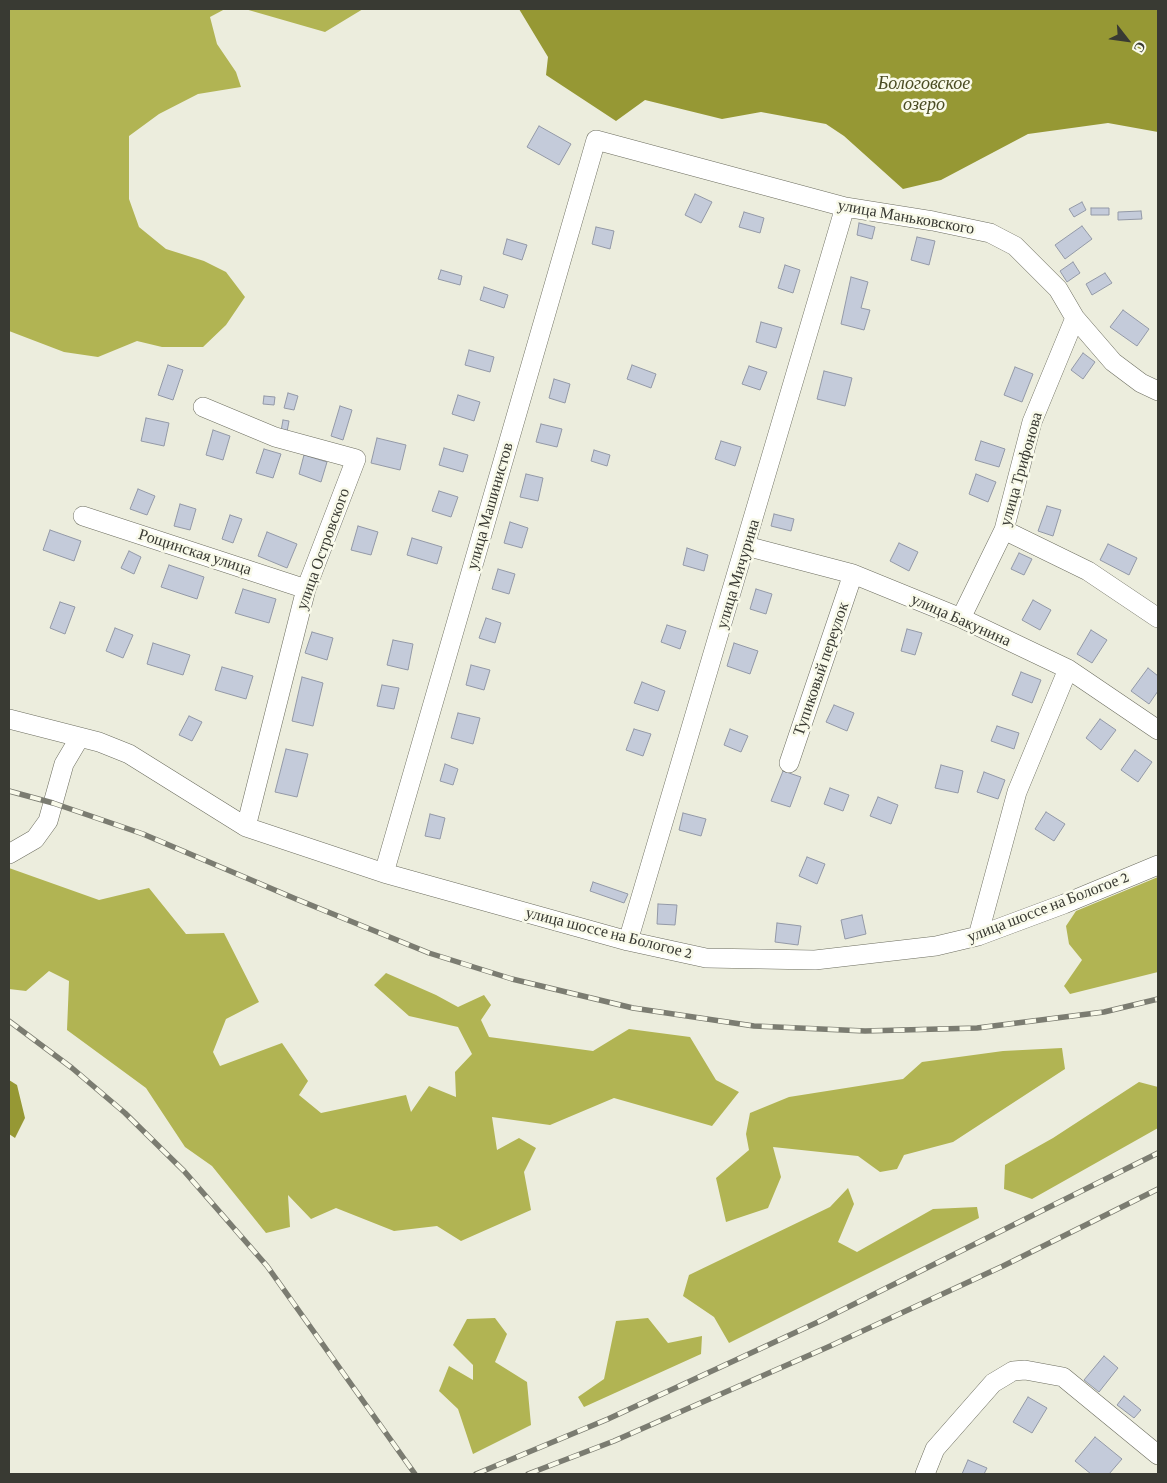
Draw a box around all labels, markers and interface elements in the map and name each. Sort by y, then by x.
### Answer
north arrow [1102,15,1152,65]
text: С [1131,39,1149,56]
water label: Бологовское озеро [878,72,970,115]
street label: улица Маньковского [836,196,976,238]
street label: улица Трифонова [996,410,1046,528]
street label: улица Машинистов [463,440,517,572]
street label: улица Островского [292,486,354,612]
street label: улица Мичурина [712,517,764,631]
street label: Рощинская улица [136,525,254,579]
street label: улица Бакунина [908,589,1014,651]
street label: Тупиковый переулок [789,600,853,738]
street label: улица шоссе на Бологое 2 [965,867,1131,947]
street label: улица шоссе на Бологое 2 [524,903,694,963]

